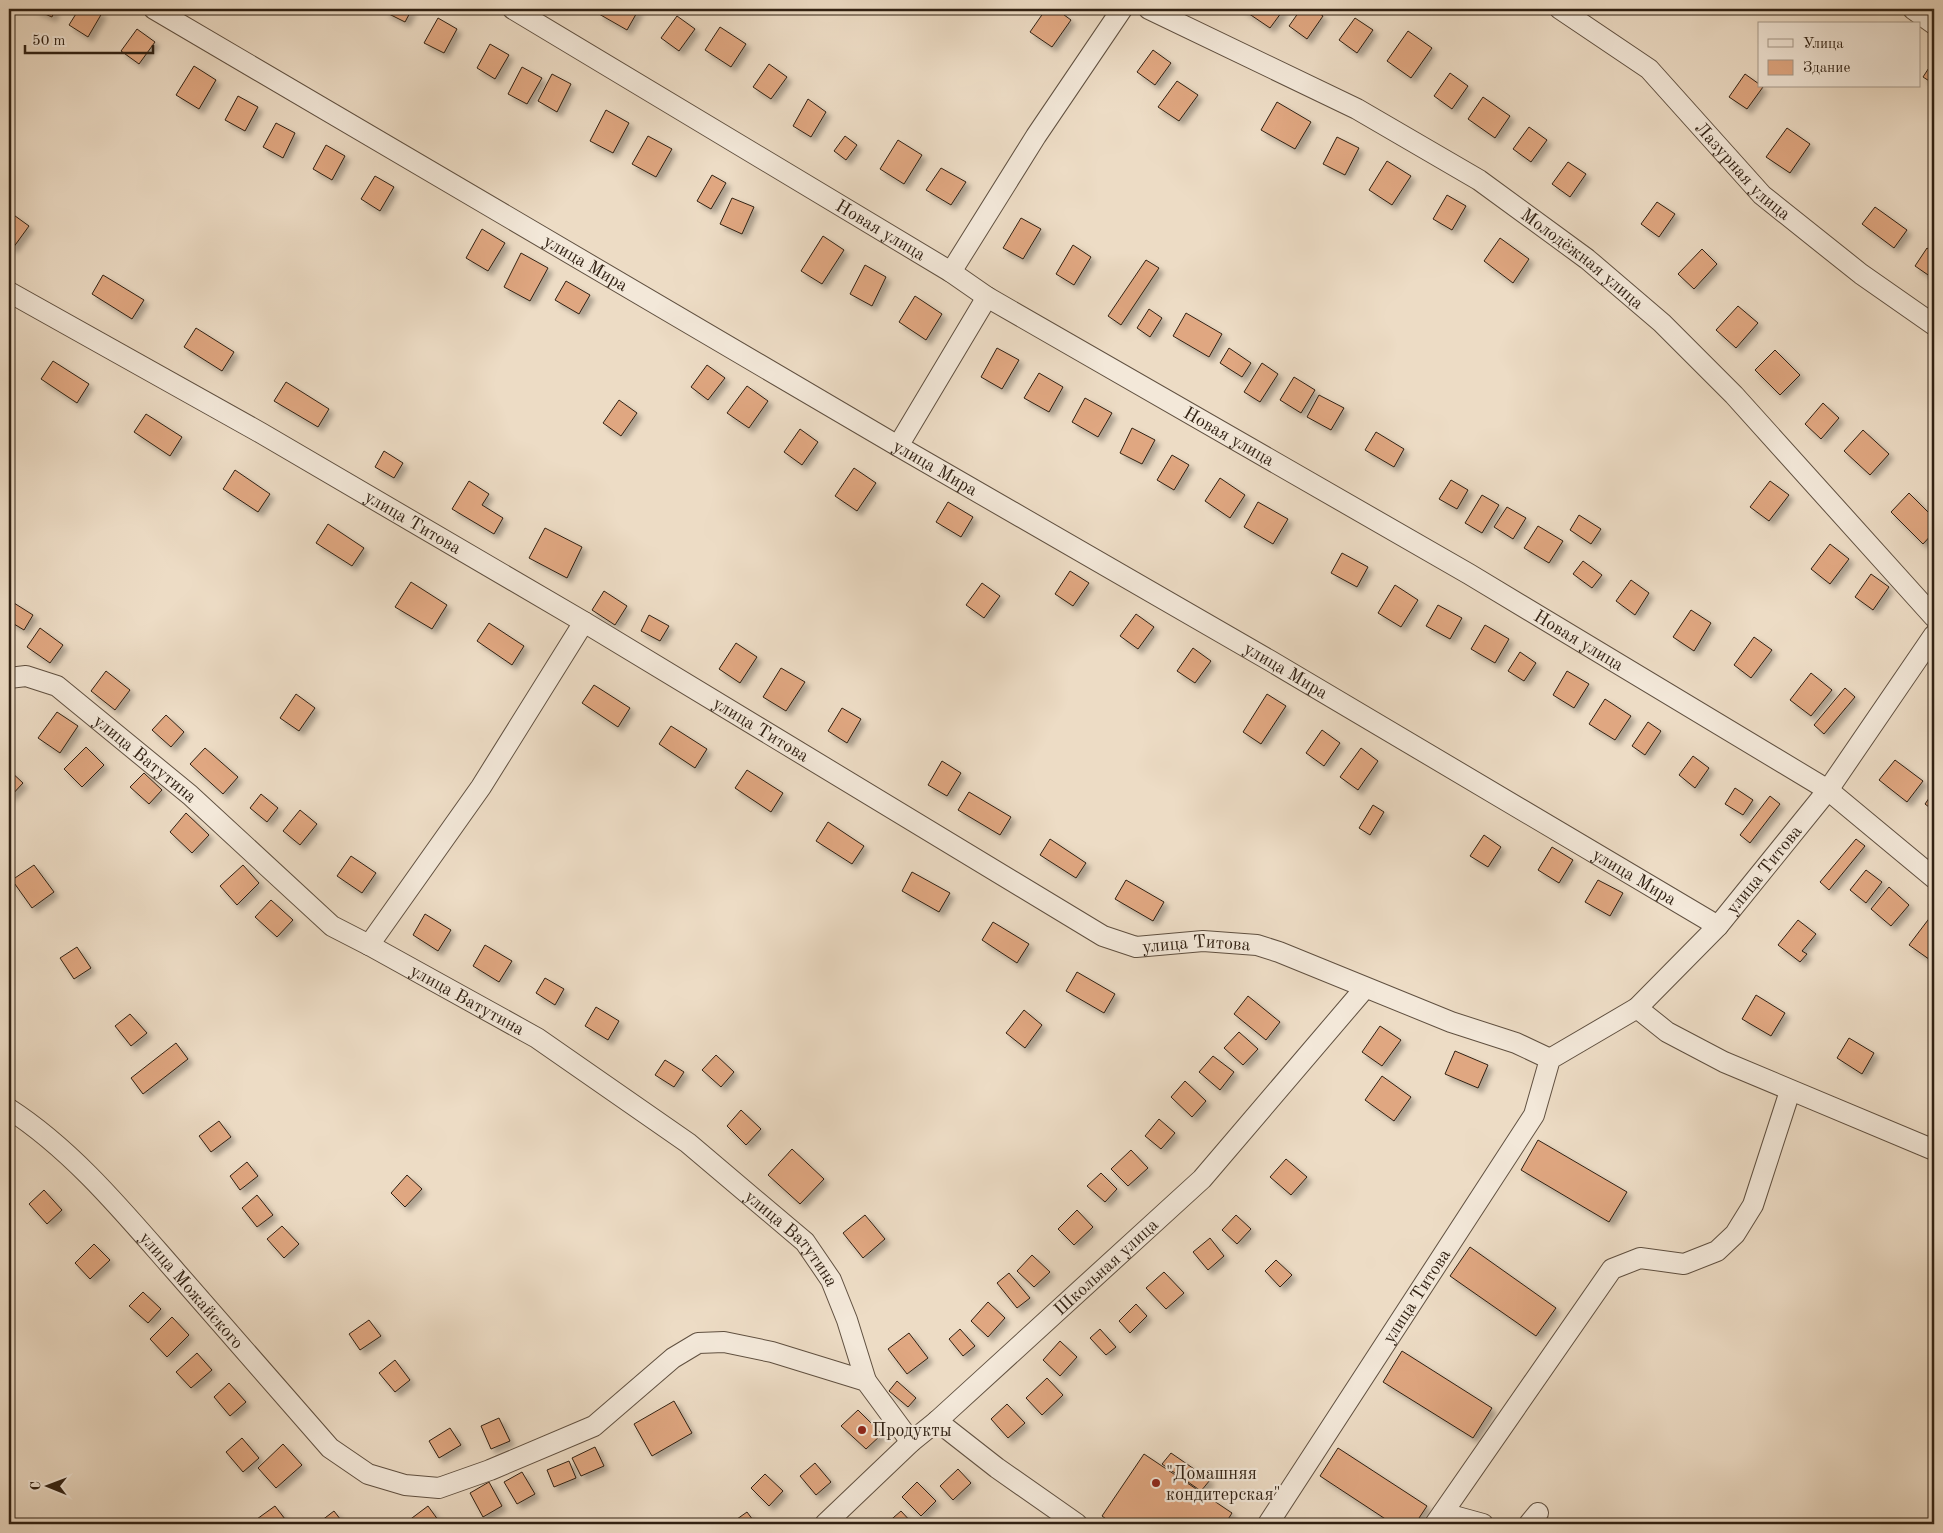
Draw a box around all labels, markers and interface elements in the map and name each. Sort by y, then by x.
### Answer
scale bar [25,22,152,54]
legend [1758,22,1920,88]
text: 50 m [32,34,66,49]
text: Улица [1803,37,1844,52]
text: Здание [1803,61,1850,76]
street label: Лазурная улица [1691,119,1794,224]
street label: Новая улица [832,197,928,265]
street label: Молодёжная улица [1517,206,1647,313]
street label: улица Мира [540,232,631,295]
street label: Новая улица [1180,404,1277,470]
street label: улица Мира [890,437,980,500]
street label: улица Титова [361,488,464,558]
street label: Новая улица [1530,607,1627,675]
street label: улица Мира [1240,639,1331,703]
street label: улица Титова [709,694,812,766]
street label: улица Ватутина [90,712,200,807]
street label: улица Титова [1723,822,1806,918]
street label: улица Мира [1589,846,1679,909]
street label: улица Титова [1142,933,1251,956]
street label: улица Ватутина [407,962,527,1039]
street label: улица Ватутина [741,1187,841,1289]
street label: Школьная улица [1051,1216,1162,1319]
street label: улица Можайского [135,1229,247,1353]
street label: улица Титова [1380,1246,1454,1347]
place label: Продукты [872,1422,952,1440]
marker: Продукты [856,1424,868,1436]
north arrow [22,1460,72,1510]
place label: "Домашняя кондитерская" [1166,1465,1281,1504]
marker: "Домашняя кондитерская" [1150,1477,1162,1489]
text: С [29,1481,43,1491]

